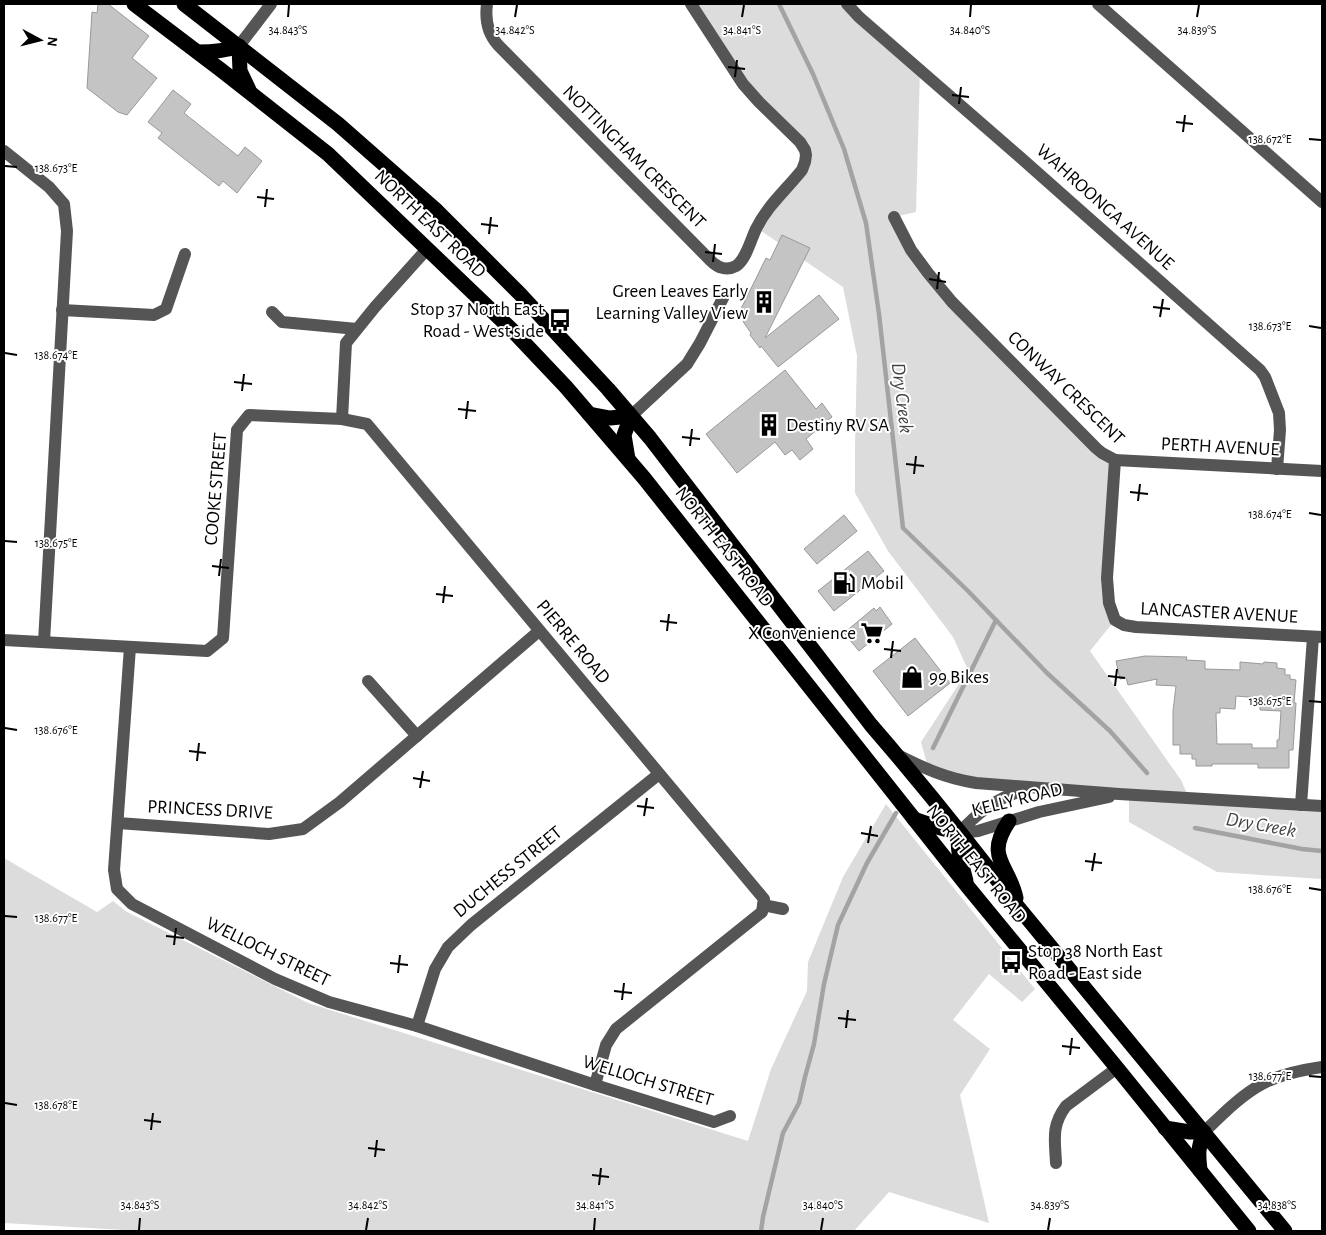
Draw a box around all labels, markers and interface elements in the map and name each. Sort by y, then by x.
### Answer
north arrow [15,15,65,65]
text: 34.843°S [268,24,308,36]
text: 34.842°S [495,24,535,36]
text: 34.841°S [723,24,761,36]
text: 34.840°S [950,24,991,36]
text: 34.839°S [1178,24,1217,36]
text: N [44,36,59,47]
street label: NOTTINGHAM CRESCENT [559,82,709,232]
text: 138.672°E [1249,133,1292,145]
street label: WAHROONGA AVENUE [1033,140,1177,274]
text: 138.673°E [35,162,77,174]
street label: NORTH EAST ROAD [371,166,489,282]
place label: Green Leaves Early Learning Valley View [596,282,748,323]
building icon: Green Leaves Early Learning Valley View [751,289,777,315]
place label: Stop 37 North East Road - West side [411,300,544,341]
bus stop icon: Stop 37 North East Road - West side [547,307,573,333]
text: 138.673°E [1249,320,1291,332]
street label: CONWAY CRESCENT [1004,328,1128,448]
text: 138.674°E [34,349,78,361]
water label: Dry Creek [888,362,916,434]
building icon: Destiny RV SA [756,412,782,438]
place label: Destiny RV SA [786,416,889,435]
street label: COOKE STREET [202,432,230,546]
street label: PERTH AVENUE [1160,434,1280,460]
street label: NORTH EAST ROAD [671,483,777,611]
text: 138.674°E [1248,508,1292,520]
text: 138.675°E [35,537,77,549]
fuel station icon: Mobil [831,570,857,596]
place label: Mobil [861,574,904,593]
street label: PIERRE ROAD [533,596,613,688]
street label: LANCASTER AVENUE [1140,599,1298,627]
supermarket icon: X Convenience [859,620,885,646]
place label: X Convenience [748,624,856,643]
shop icon: 99 Bikes [899,664,925,690]
place label: 99 Bikes [929,668,989,687]
text: 138.675°E [1249,695,1291,707]
text: 138.676°E [34,724,78,736]
street label: KELLY ROAD [970,780,1064,820]
street label: PRINCESS DRIVE [147,797,273,823]
street label: NORTH EAST ROAD [922,801,1030,927]
water label: Dry Creek [1224,809,1298,841]
street label: DUCHESS STREET [450,823,566,921]
text: 138.676°E [1248,883,1292,895]
text: 138.677°E [35,912,77,924]
street label: WELLOCH STREET [203,914,333,990]
place label: Stop 38 North East Road - East side [1028,942,1162,983]
bus stop icon: Stop 38 North East Road - East side [998,949,1024,975]
street label: WELLOCH STREET [580,1052,716,1110]
text: 138.677°E [1249,1070,1291,1082]
text: 138.678°E [34,1099,78,1111]
text: 34.843°S [120,1199,160,1211]
text: 34.842°S [348,1199,388,1211]
text: 34.841°S [576,1199,614,1211]
text: 34.840°S [803,1199,844,1211]
text: 34.839°S [1031,1199,1070,1211]
text: 34.838°S [1258,1199,1297,1211]

